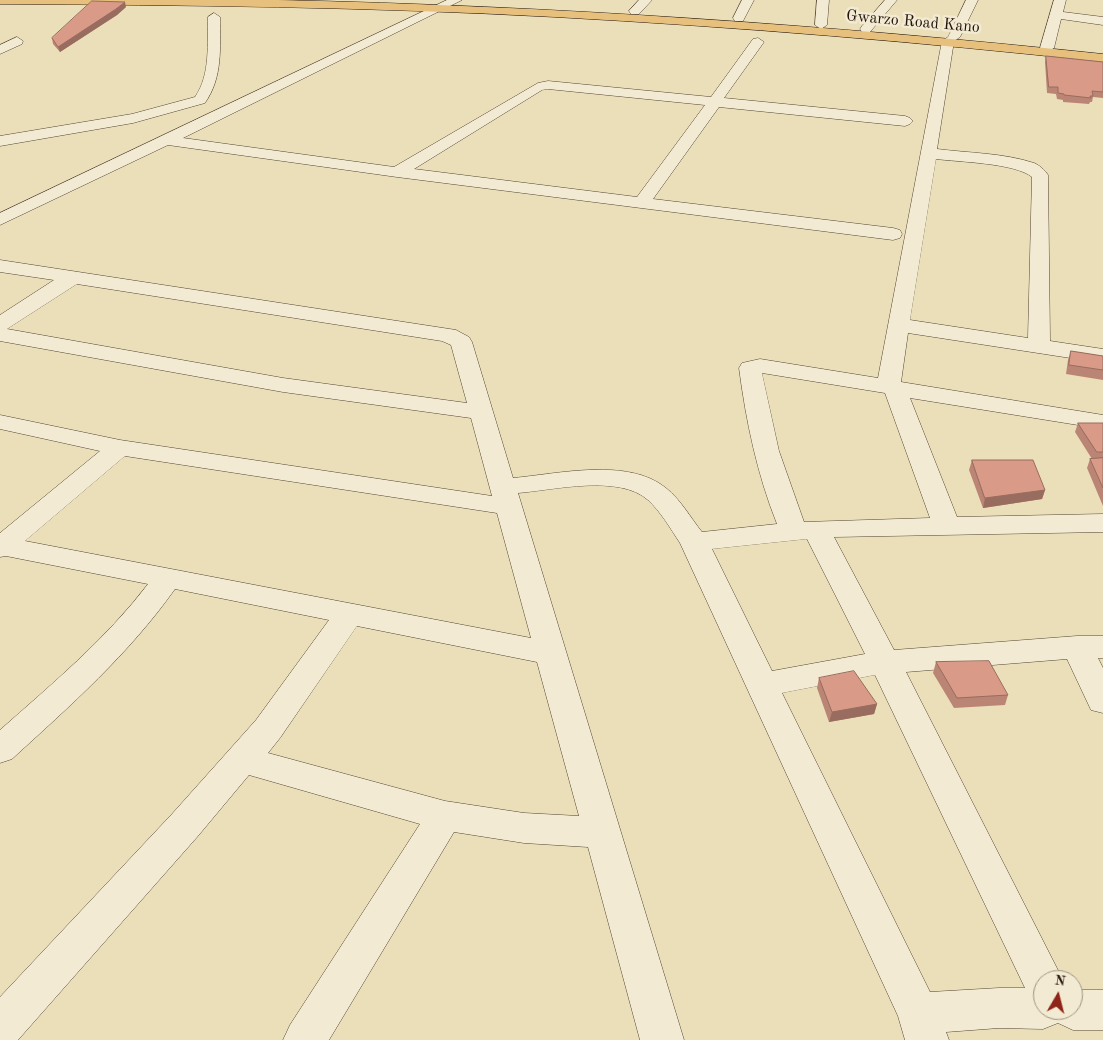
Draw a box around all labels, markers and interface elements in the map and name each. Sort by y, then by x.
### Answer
street label: Gwarzo Road Kano [845,7,981,37]
north arrow [1033,970,1083,1020]
text: N [1054,973,1066,989]

